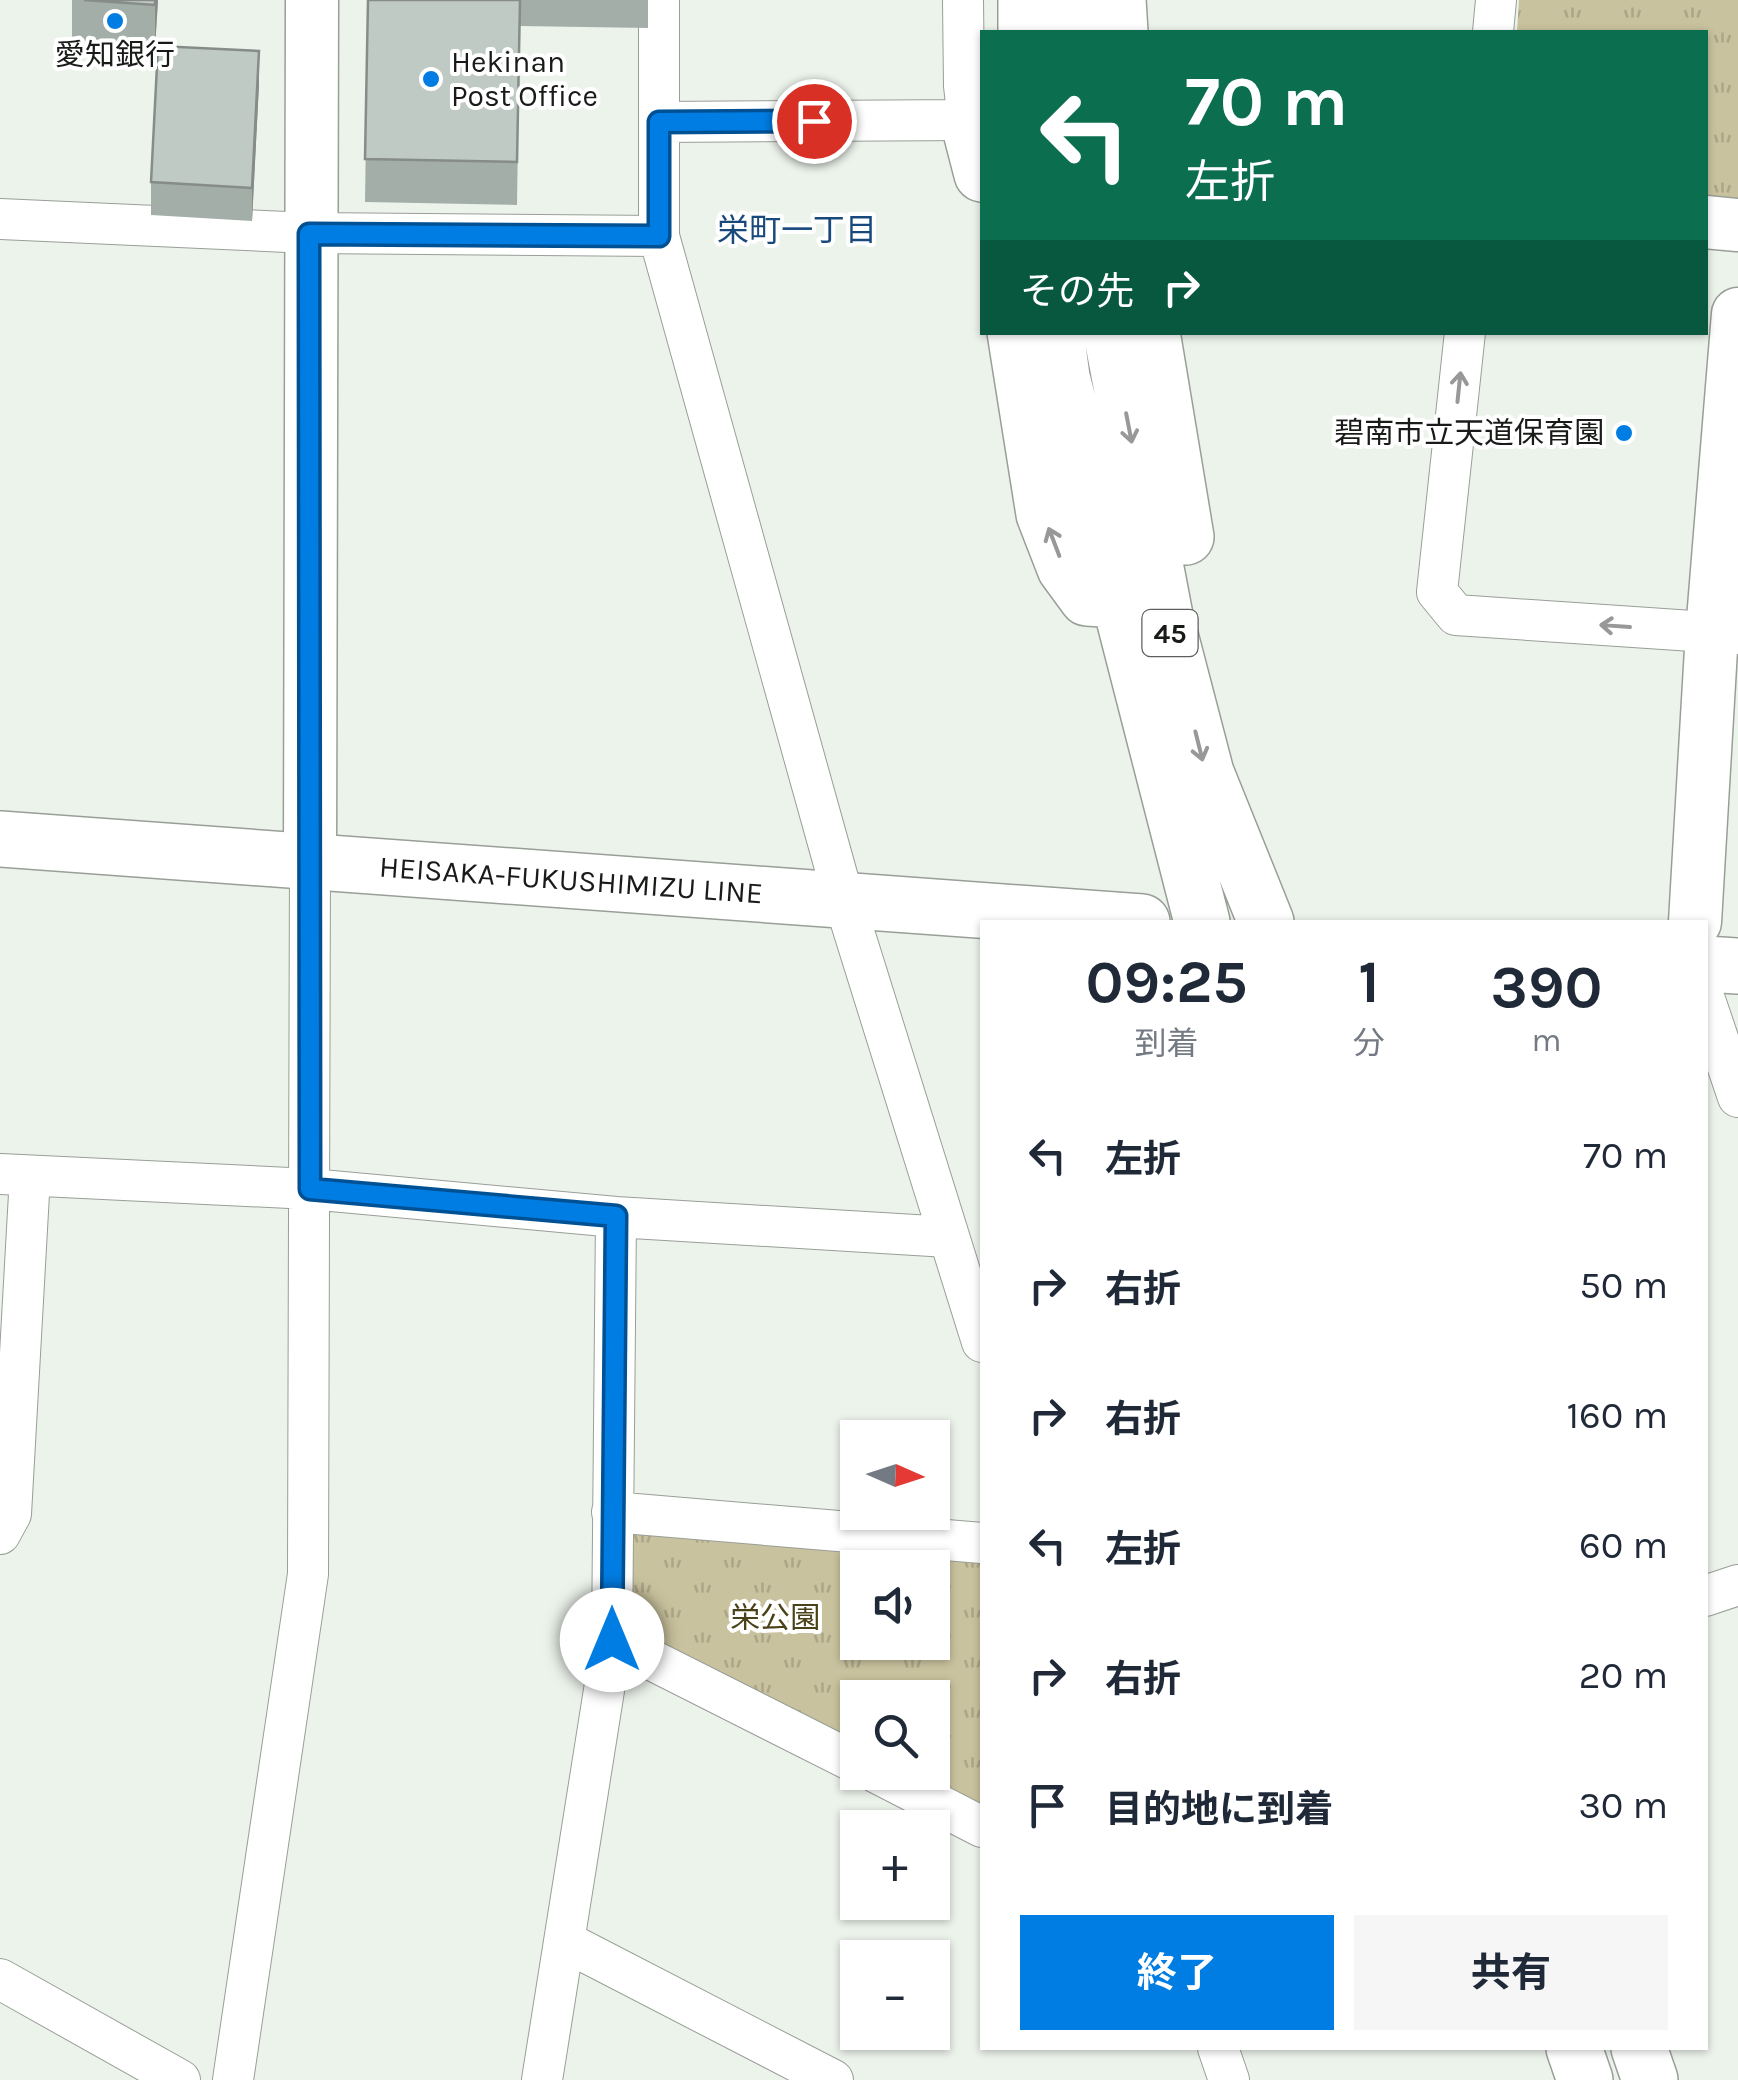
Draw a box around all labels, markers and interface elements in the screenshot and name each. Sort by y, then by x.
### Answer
marker: 愛知銀行 [104,10,126,32]
place label: 愛知銀行 [55,37,175,73]
place label: Hekinan Post Office [451,44,598,114]
text: 70 m [1185,61,1348,143]
marker: Hekinan Post Office [420,68,442,90]
icon: left [1020,70,1150,200]
pin [772,79,857,164]
icon: arrive [787,94,842,149]
text: 左折 [1185,156,1275,208]
district label: 栄町一丁目 [717,212,877,249]
icon: right [1154,260,1209,315]
text: その先 [1020,269,1134,314]
one-way arrow [1450,371,1469,404]
one-way arrow [1120,412,1139,444]
place label: 碧南市立天道保育園 [1334,415,1604,451]
marker: 碧南市立天道保育園 [1613,422,1635,444]
one-way arrow [1044,527,1062,557]
road number: 45 [1142,610,1198,656]
one-way arrow [1599,616,1631,635]
one-way arrow [1191,729,1209,761]
street label: HEISAKA-FUKUSHIMIZU LINE [378,849,764,911]
text: 09:25 [1086,947,1247,1017]
text: 1 [1358,947,1380,1017]
text: 390 [1491,952,1602,1022]
text: m [1532,1022,1561,1059]
text: 到着 [1135,1025,1199,1062]
text: 分 [1353,1025,1385,1062]
icon: left [1020,1128,1075,1183]
text: 70 m [1583,1133,1668,1178]
text: 左折 [1105,1137,1181,1182]
icon: right [1020,1258,1075,1313]
text: 50 m [1579,1263,1668,1308]
text: 右折 [1105,1267,1181,1312]
icon: right [1020,1388,1075,1443]
text: 160 m [1567,1393,1668,1438]
text: 右折 [1105,1397,1181,1442]
north arrow [840,1420,950,1530]
map controls [840,1420,950,2050]
icon: left [1020,1518,1075,1573]
text: 60 m [1579,1523,1668,1568]
text: 左折 [1105,1527,1181,1572]
button: sound [840,1550,950,1660]
position arrow [560,1588,664,1692]
park label: 栄公園 [730,1600,820,1636]
icon: right [1020,1648,1075,1703]
text: 20 m [1579,1653,1668,1698]
text: 右折 [1105,1657,1181,1702]
button: search [840,1680,950,1790]
icon: arrive [1020,1778,1075,1833]
text: 30 m [1578,1783,1668,1828]
text: 目的地に到着 [1105,1787,1333,1832]
button: + [840,1810,950,1920]
button: 終了 [1020,1915,1334,2030]
button: 共有 [1354,1915,1668,2030]
button: − [840,1940,950,2050]

